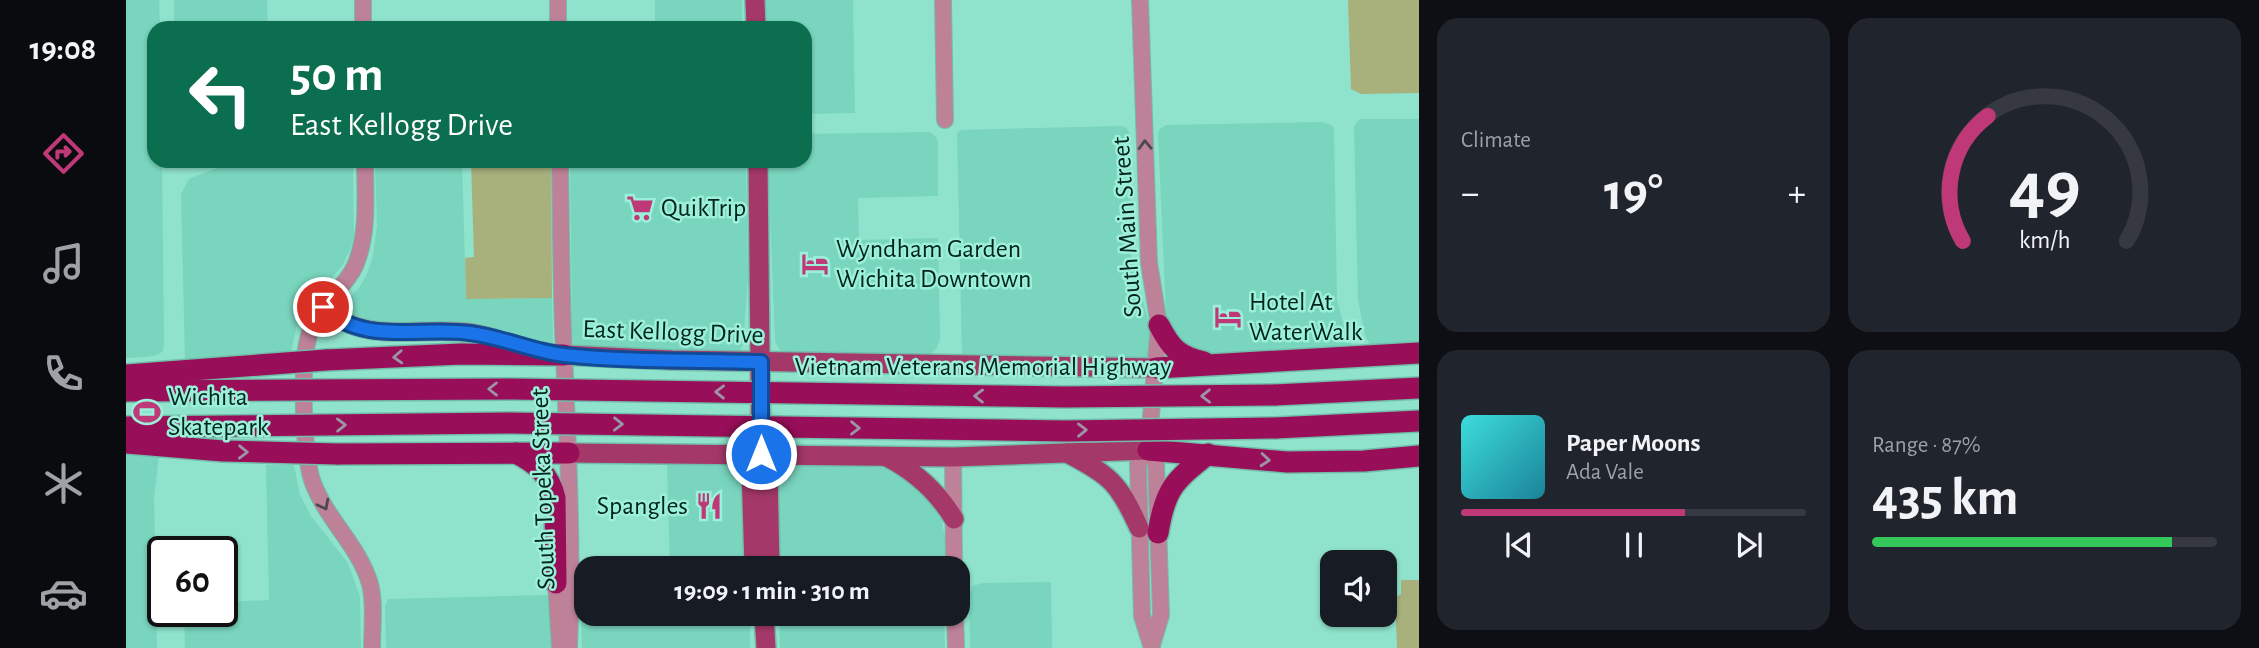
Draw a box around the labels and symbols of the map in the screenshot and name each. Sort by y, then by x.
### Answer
street label: South Main Street [1108,136,1146,318]
one-way arrow [1137,140,1152,151]
supermarket icon: QuikTrip [625,193,655,223]
place label: QuikTrip [661,195,746,221]
place label: Wyndham Garden Wichita Downtown [836,236,1031,292]
hotel icon: Wyndham Garden Wichita Downtown [800,249,830,279]
pin [293,277,353,337]
place label: Hotel At WaterWalk [1249,289,1363,345]
hotel icon: Hotel At WaterWalk [1213,302,1243,332]
street label: East Kellogg Drive [582,316,764,348]
one-way arrow [392,349,403,364]
street label: Vietnam Veterans Memorial Highway [795,354,1171,380]
one-way arrow [487,381,498,397]
place label: Wichita Skatepark [168,384,269,440]
one-way arrow [715,384,725,400]
street label: South Topeka Street [526,388,560,590]
one-way arrow [973,388,983,404]
one-way arrow [1200,388,1211,404]
sports icon: Wichita Skatepark [132,397,162,427]
one-way arrow [613,416,623,432]
one-way arrow [336,417,347,433]
position arrow [724,417,798,491]
one-way arrow [849,420,860,435]
one-way arrow [1077,422,1088,438]
one-way arrow [238,444,249,459]
one-way arrow [1260,452,1271,467]
restaurant icon: Spangles [694,491,724,521]
place label: Spangles [597,493,688,519]
one-way arrow [316,498,330,510]
speed limit sign: 60 [147,536,238,627]

